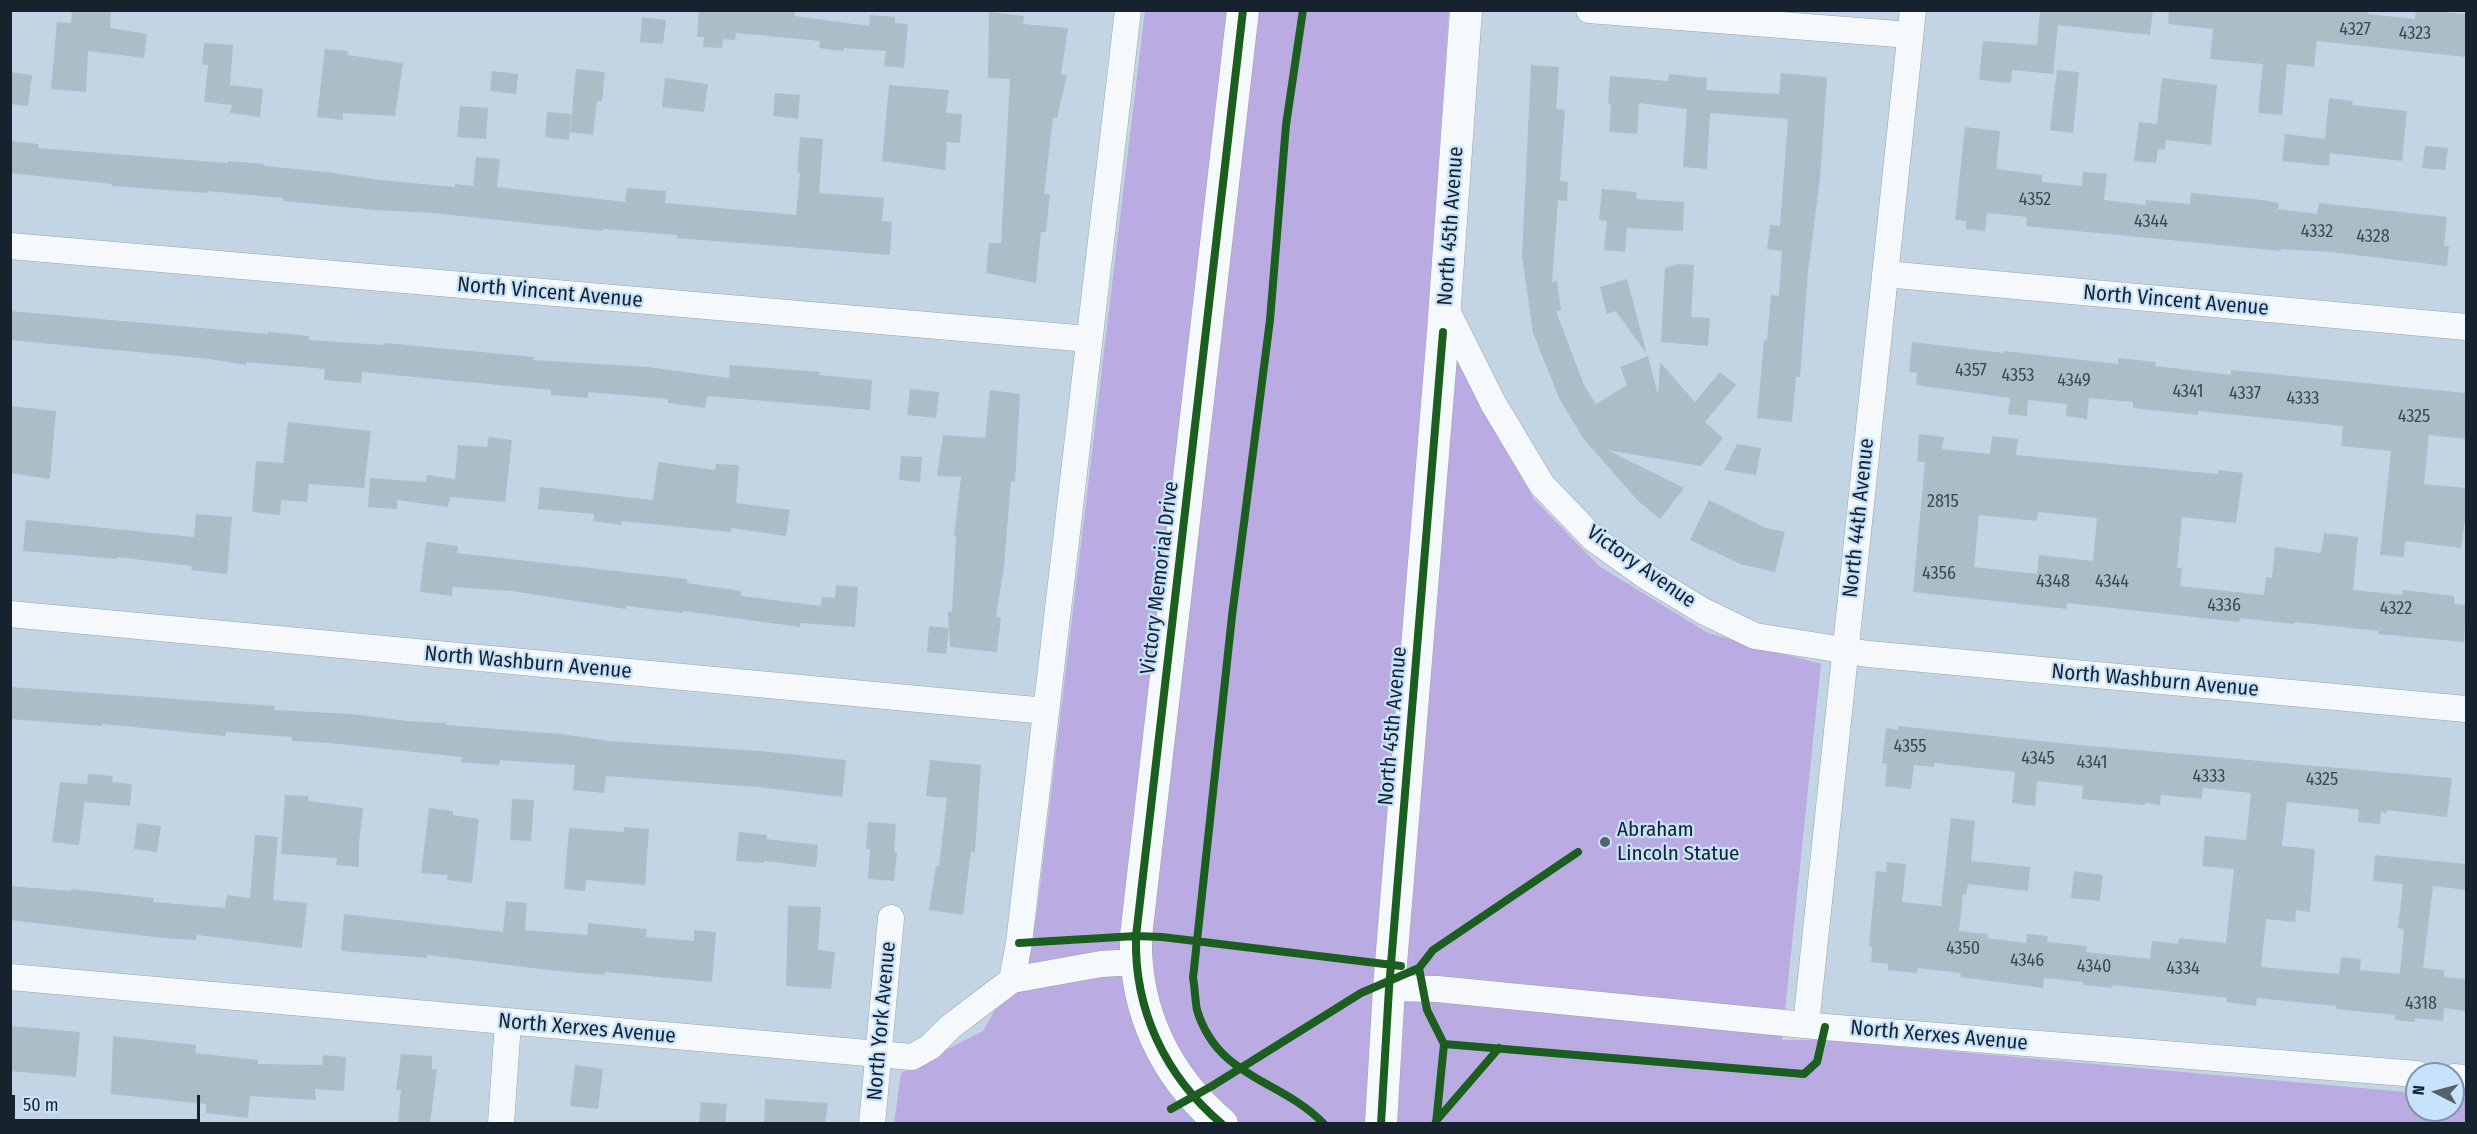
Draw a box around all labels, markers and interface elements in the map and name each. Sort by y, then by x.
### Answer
house number: 4327 [2339,19,2371,41]
house number: 4323 [2399,23,2431,45]
street label: North 45th Avenue [1433,146,1469,306]
house number: 4352 [2019,189,2051,211]
house number: 4344 [2134,211,2168,233]
house number: 4332 [2301,221,2333,243]
house number: 4328 [2356,226,2390,248]
street label: North Vincent Avenue [456,272,644,314]
street label: North Vincent Avenue [2082,280,2270,322]
house number: 4357 [1955,360,1987,382]
house number: 4353 [2002,365,2034,387]
house number: 4349 [2057,370,2091,392]
house number: 4341 [2172,381,2204,403]
house number: 4337 [2229,383,2261,405]
house number: 4333 [2287,388,2319,410]
house number: 4325 [2398,406,2430,428]
street label: North 44th Avenue [1838,437,1880,599]
street label: Victory Memorial Drive [1136,480,1184,676]
house number: 2815 [1927,491,1959,513]
street label: Victory Avenue [1582,520,1700,614]
house number: 4356 [1922,563,1956,585]
house number: 4348 [2036,571,2070,593]
house number: 4344 [2095,571,2129,593]
house number: 4336 [2207,595,2241,617]
house number: 4322 [2380,598,2412,620]
street label: North Washburn Avenue [423,641,633,685]
street label: North 45th Avenue [1374,645,1412,807]
street label: North Washburn Avenue [2050,659,2260,703]
house number: 4355 [1893,736,1927,758]
house number: 4345 [2021,748,2055,770]
house number: 4341 [2076,752,2108,774]
house number: 4333 [2193,766,2225,788]
house number: 4325 [2306,769,2338,791]
place label: Abraham Lincoln Statue [1617,817,1739,867]
marker: Abraham Lincoln Statue [1598,835,1612,849]
house number: 4350 [1946,938,1980,960]
street label: North York Avenue [863,940,901,1102]
house number: 4346 [2010,950,2044,972]
house number: 4340 [2077,956,2111,978]
house number: 4334 [2166,958,2200,980]
house number: 4318 [2405,993,2437,1015]
street label: North Xerxes Avenue [497,1009,677,1049]
street label: North Xerxes Avenue [1849,1016,2029,1056]
north arrow [2405,1062,2465,1122]
scale bar [15,1083,202,1121]
text: N [2409,1085,2429,1096]
text: 50 m [23,1094,59,1116]

